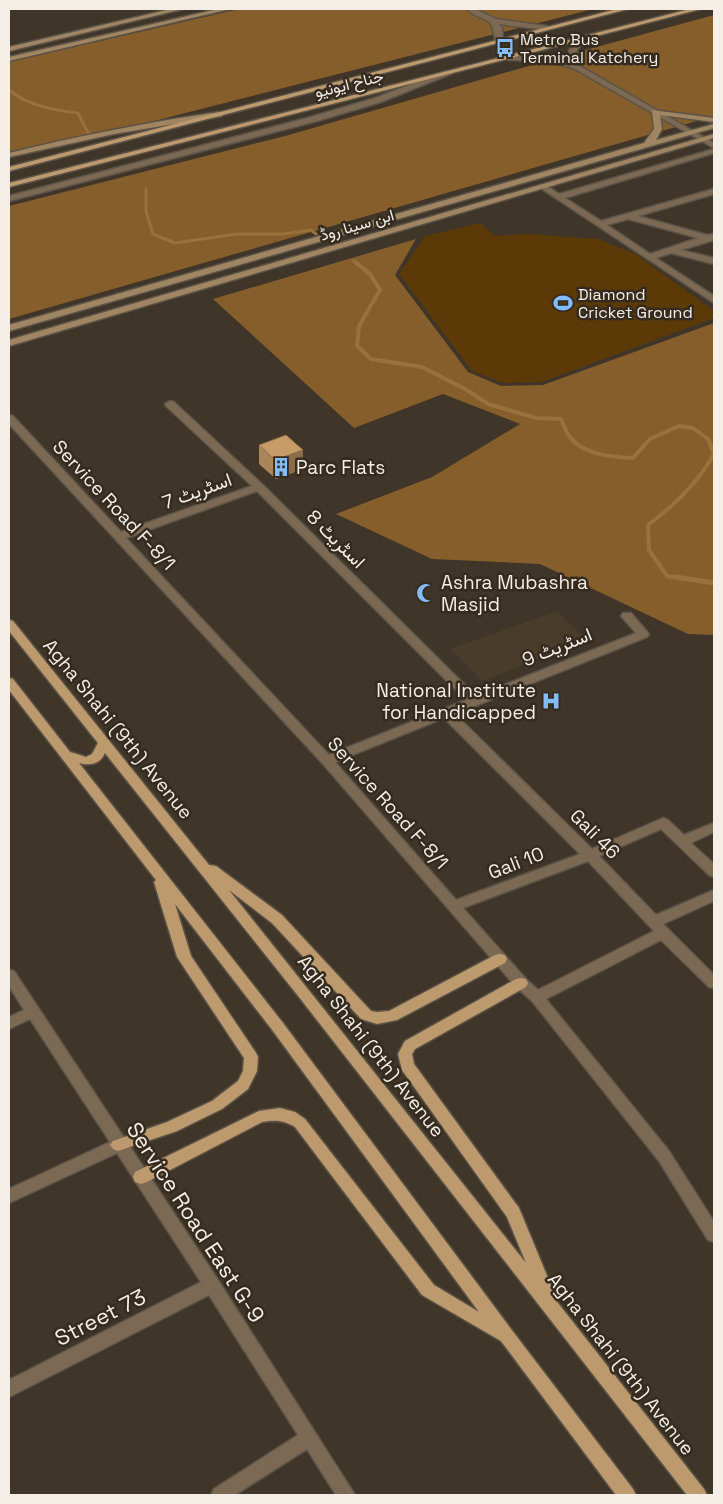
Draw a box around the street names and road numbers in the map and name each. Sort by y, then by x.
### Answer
street label: جناح ایونیو [312,65,386,104]
street label: ابن سینا روڈ [317,204,397,246]
street label: Service Road F-8/1 [47,434,181,576]
street label: اسٹریٹ 7 [159,467,235,515]
street label: اسٹریٹ 8 [301,504,371,574]
street label: اسٹریٹ 9 [518,622,596,672]
street label: Agha Shahi (9th) Avenue [38,634,198,824]
street label: Service Road F-8/1 [322,732,454,874]
street label: Gali 46 [565,804,625,864]
street label: Gali 10 [485,841,547,885]
street label: Agha Shahi (9th) Avenue [292,950,450,1142]
street label: Service Road East G-9 [121,1116,271,1328]
street label: Agha Shahi (9th) Avenue [542,1268,700,1460]
street label: Street 73 [50,1282,150,1352]

